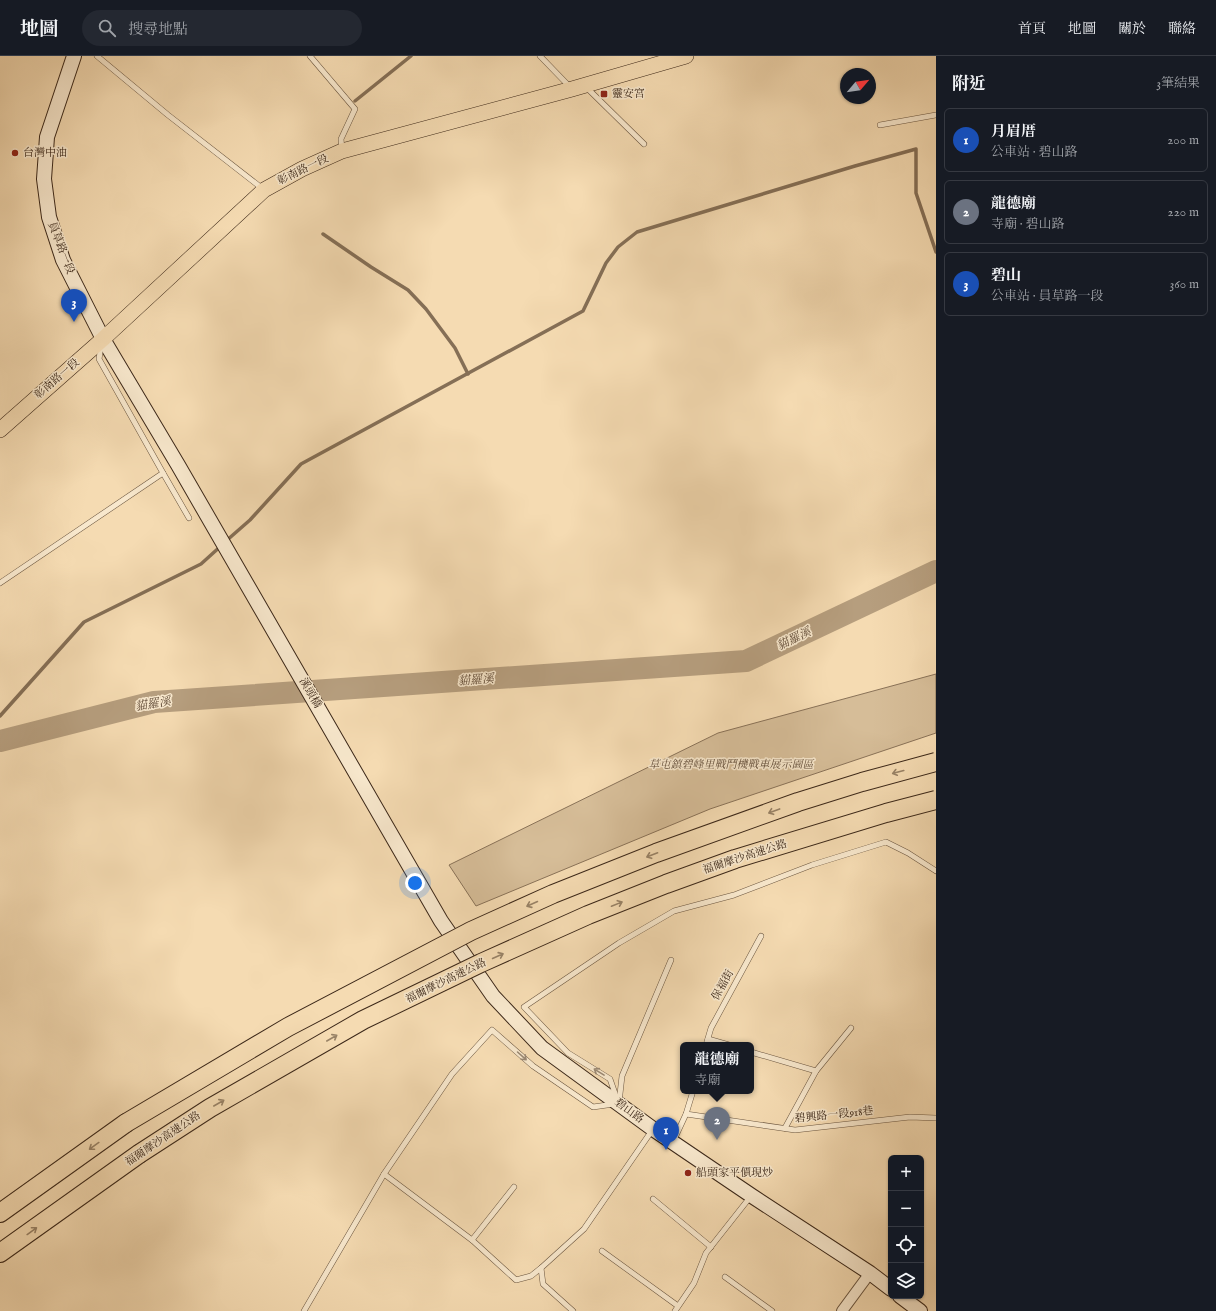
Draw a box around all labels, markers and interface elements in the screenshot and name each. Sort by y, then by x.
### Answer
search box [82,10,362,46]
icon: search [96,17,118,39]
text: 地圖 [20,18,58,42]
text: 搜尋地點 [128,20,188,39]
text: 首頁 [1018,20,1046,38]
text: 地圖 [1068,20,1096,38]
text: 關於 [1118,20,1146,38]
text: 聯絡 [1168,20,1196,38]
north arrow [840,68,876,104]
text: 附近 [952,74,986,95]
text: 3筆結果 [1156,75,1200,92]
place label: 靈安宮 [612,87,645,101]
marker: 靈安宮 [599,89,609,99]
text: 月眉厝 [991,122,1036,141]
text: 1 [964,132,968,149]
text: 200 m [1167,132,1199,149]
text: 公車站 · 碧山路 [991,144,1078,161]
place label: 台灣中油 [23,146,67,160]
marker: 台灣中油 [10,148,20,158]
street label: 彰南路一段 [275,152,331,188]
text: 龍德廟 [991,194,1036,213]
text: 2 [963,204,969,221]
text: 220 m [1168,204,1199,221]
text: 寺廟 · 碧山路 [991,216,1065,233]
street label: 員草路一段 [45,220,77,276]
text: 碧山 [991,266,1021,285]
text: 3 [964,276,968,293]
text: 360 m [1169,276,1199,293]
text: 公車站 · 員草路一段 [991,288,1104,305]
pin: 3 [61,289,87,322]
street label: 彰南路一段 [32,356,82,402]
water label: 貓羅溪 [775,623,815,654]
water label: 貓羅溪 [458,671,496,689]
street label: 溪頭橋 [296,675,324,711]
water label: 貓羅溪 [134,693,174,714]
park label: 草屯鎮碧峰里戰鬥機戰車展示園區 [649,758,815,772]
one-way arrow [892,769,905,777]
one-way arrow [768,808,781,815]
street label: 福爾摩沙高速公路 [701,837,789,877]
one-way arrow [646,851,658,859]
your location [405,873,425,893]
one-way arrow [611,899,623,907]
one-way arrow [526,901,538,908]
one-way arrow [492,951,504,959]
street label: 福爾摩沙高速公路 [403,955,489,1007]
street label: 保福街 [709,967,737,1003]
one-way arrow [326,1034,338,1042]
popup [680,1042,754,1094]
text: 龍德廟 [694,1050,740,1069]
one-way arrow [516,1051,526,1060]
one-way arrow [593,1068,605,1076]
text: 寺廟 [694,1072,721,1089]
street label: 碧山路 [612,1096,646,1126]
one-way arrow [213,1098,225,1106]
street label: 碧興路一段918巷 [794,1104,874,1126]
pin: 2 [704,1107,730,1140]
street label: 福爾摩沙高速公路 [123,1109,203,1169]
pin: 1 [653,1117,679,1150]
one-way arrow [89,1141,100,1150]
map controls [888,1155,924,1299]
button: + [888,1155,924,1191]
place label: 船頭家平價現炒 [696,1166,773,1180]
marker: 船頭家平價現炒 [683,1168,693,1178]
button: − [888,1191,924,1227]
one-way arrow [26,1227,37,1235]
button: locate [888,1227,924,1263]
button: layers [888,1263,924,1299]

